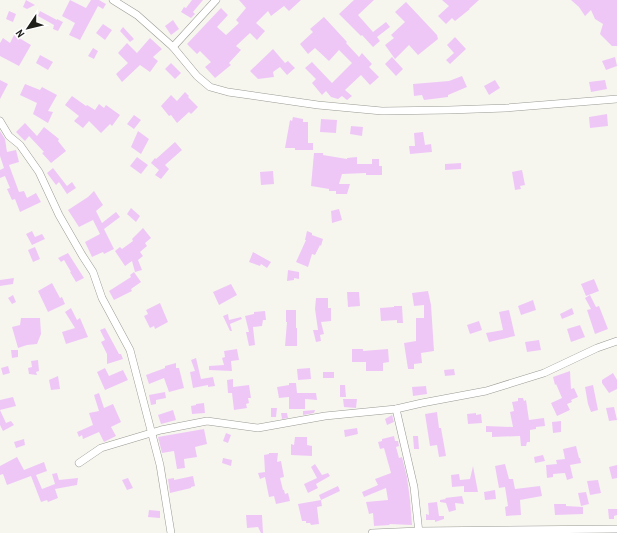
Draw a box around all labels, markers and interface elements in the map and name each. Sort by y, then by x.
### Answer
north arrow [8,8,48,48]
text: N [12,27,27,40]

